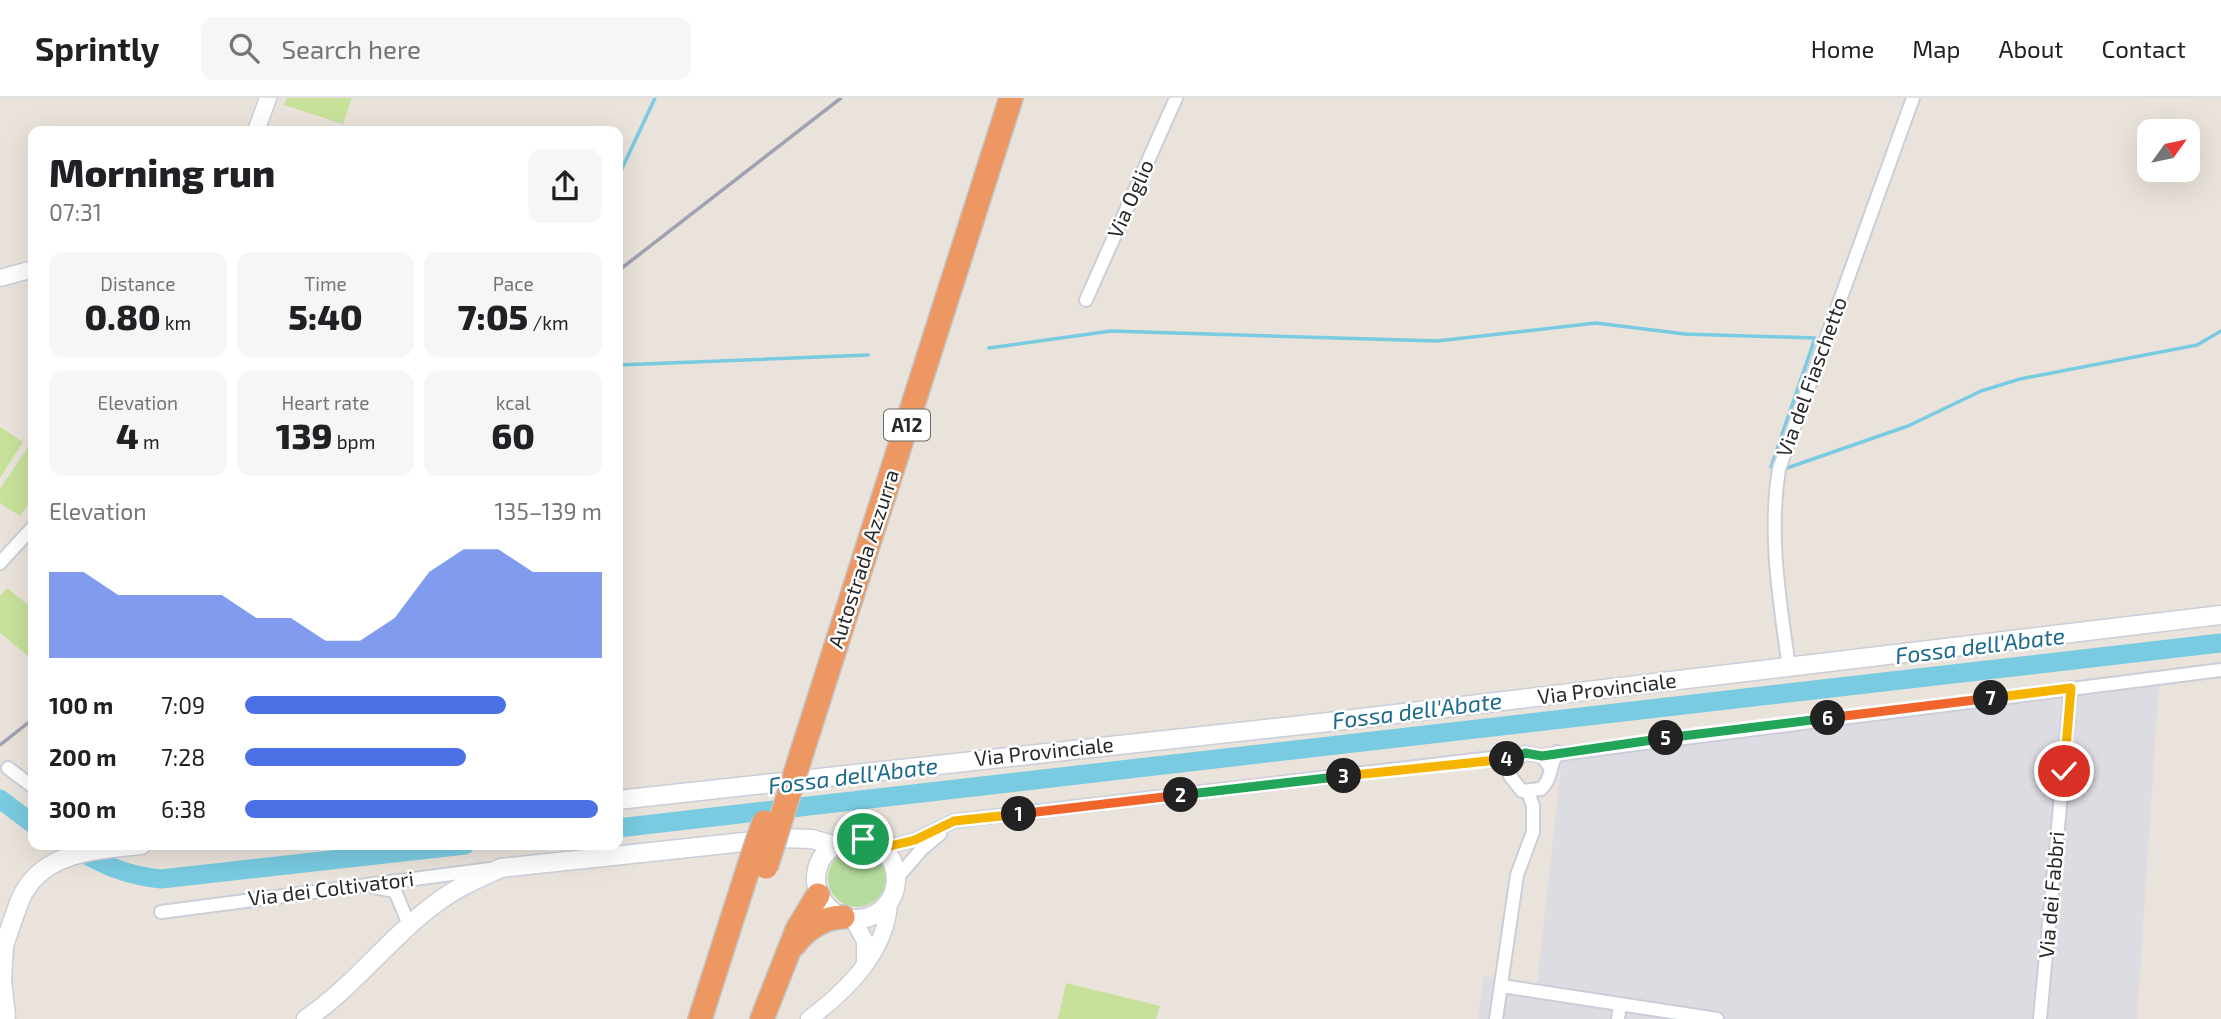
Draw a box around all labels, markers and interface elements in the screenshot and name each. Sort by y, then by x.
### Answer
search box [201,17,691,80]
text: Sprintly [35,28,159,68]
icon: search [225,29,263,67]
text: Search here [281,33,421,64]
text: Home [1811,34,1874,63]
text: Map [1912,34,1960,63]
text: About [1998,34,2064,63]
text: Contact [2102,34,2186,63]
north arrow [2137,119,2200,182]
map controls [2137,119,2200,182]
text: Morning run [49,149,275,195]
button: share [528,149,602,223]
street label: Via Oglio [1101,155,1158,242]
text: 07:31 [49,198,102,226]
text: Distance [100,272,175,295]
text: Time [304,272,347,295]
text: Pace [493,272,534,295]
street label: Via del Fiaschetto [1770,293,1851,460]
text: 0.80 [84,295,161,337]
text: 5:40 [288,295,363,337]
text: 7:05 [458,295,528,337]
text: km [161,311,191,334]
text: /km [528,311,569,334]
text: Elevation [98,391,178,414]
text: Heart rate [282,391,369,414]
text: kcal [496,391,531,414]
road number: A12 [884,410,930,440]
text: 4 [116,414,139,456]
text: 139 [276,414,333,456]
text: 60 [491,414,535,456]
text: m [139,430,160,453]
text: bpm [333,430,375,453]
street label: Autostrada Azzurra [822,466,903,651]
text: Elevation [49,497,147,525]
text: 135–139 m [494,497,602,525]
water label: Fossa dell'Abate [1893,621,2066,669]
street label: Via Provinciale [1536,667,1678,708]
pin: 7 [1974,680,2008,716]
water label: Fossa dell'Abate [1330,686,1503,734]
text: 7 [1985,686,1996,709]
text: 100 m [49,691,113,719]
text: 7:09 [161,691,205,719]
pin: 6 [1811,700,1846,736]
text: 6 [1822,706,1833,729]
pin: 5 [1648,720,1684,756]
text: 5 [1660,726,1671,749]
street label: Via Provinciale [973,731,1115,770]
pin [2034,741,2094,801]
pin: 4 [1490,742,1524,776]
text: 200 m [49,743,117,771]
text: 7:28 [161,743,205,771]
text: 4 [1500,747,1513,770]
water label: Fossa dell'Abate [766,751,939,799]
icon: check [2045,752,2083,790]
pin: 3 [1326,758,1362,794]
text: 3 [1338,764,1349,787]
pin: 2 [1164,778,1198,812]
text: 2 [1175,783,1186,806]
text: 300 m [49,795,116,823]
text: 6:38 [161,795,206,823]
pin: 1 [1002,796,1036,832]
text: 1 [1014,802,1023,825]
pin [833,809,893,869]
icon: arrive [844,820,882,858]
street label: Via dei Fabbri [2033,830,2069,959]
street label: Via dei Coltivatori [247,865,415,910]

